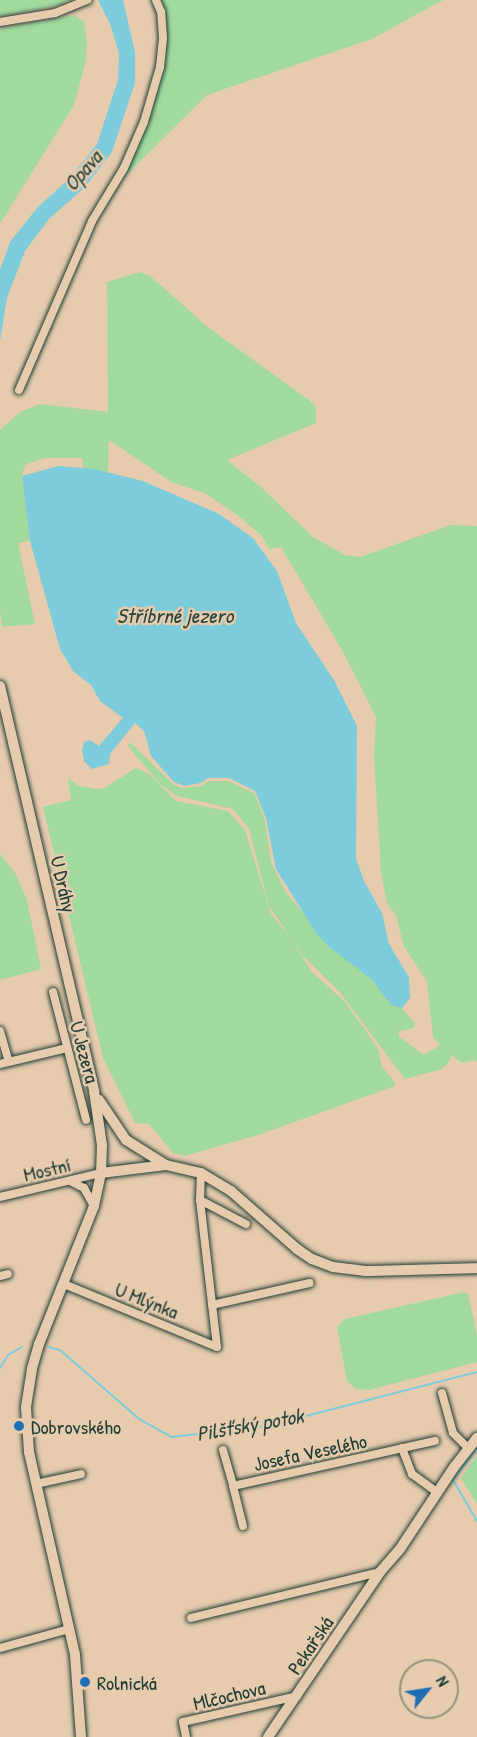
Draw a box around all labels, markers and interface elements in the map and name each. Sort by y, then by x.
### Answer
water label: Opava [59,146,107,196]
water label: Stříbrné jezero [117,603,233,629]
street label: U Dráhy [46,853,82,915]
street label: U Jezera [65,1018,105,1086]
street label: Mostní [21,1152,73,1186]
street label: U Mlýnka [112,1276,182,1324]
water label: Pilšťský potok [195,1403,305,1447]
place label: Dobrovského [31,1414,121,1438]
marker: Dobrovského [12,1419,26,1433]
street label: Josefa Veselého [251,1428,369,1476]
street label: Pekařská [282,1611,338,1679]
north arrow [399,1659,459,1719]
place label: Rolnická [97,1670,157,1694]
text: N [431,1672,455,1690]
marker: Rolnická [78,1675,92,1689]
street label: Mlčochova [191,1675,267,1715]

